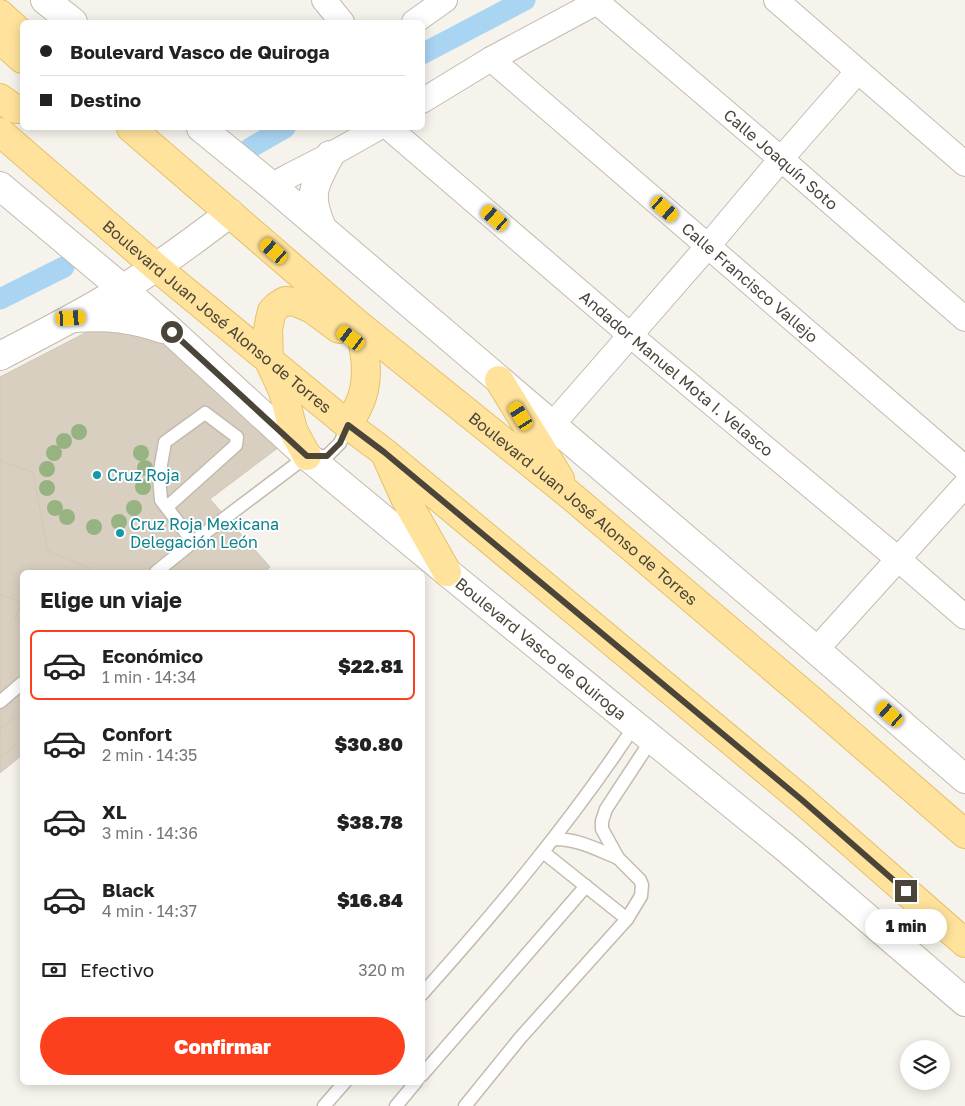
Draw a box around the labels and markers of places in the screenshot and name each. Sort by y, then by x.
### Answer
place label: Cruz Roja [107,465,180,485]
marker: Cruz Roja [91,469,103,481]
place label: Cruz Roja Mexicana Delegación León [130,514,279,552]
marker: Cruz Roja Mexicana Delegación León [114,527,126,539]

